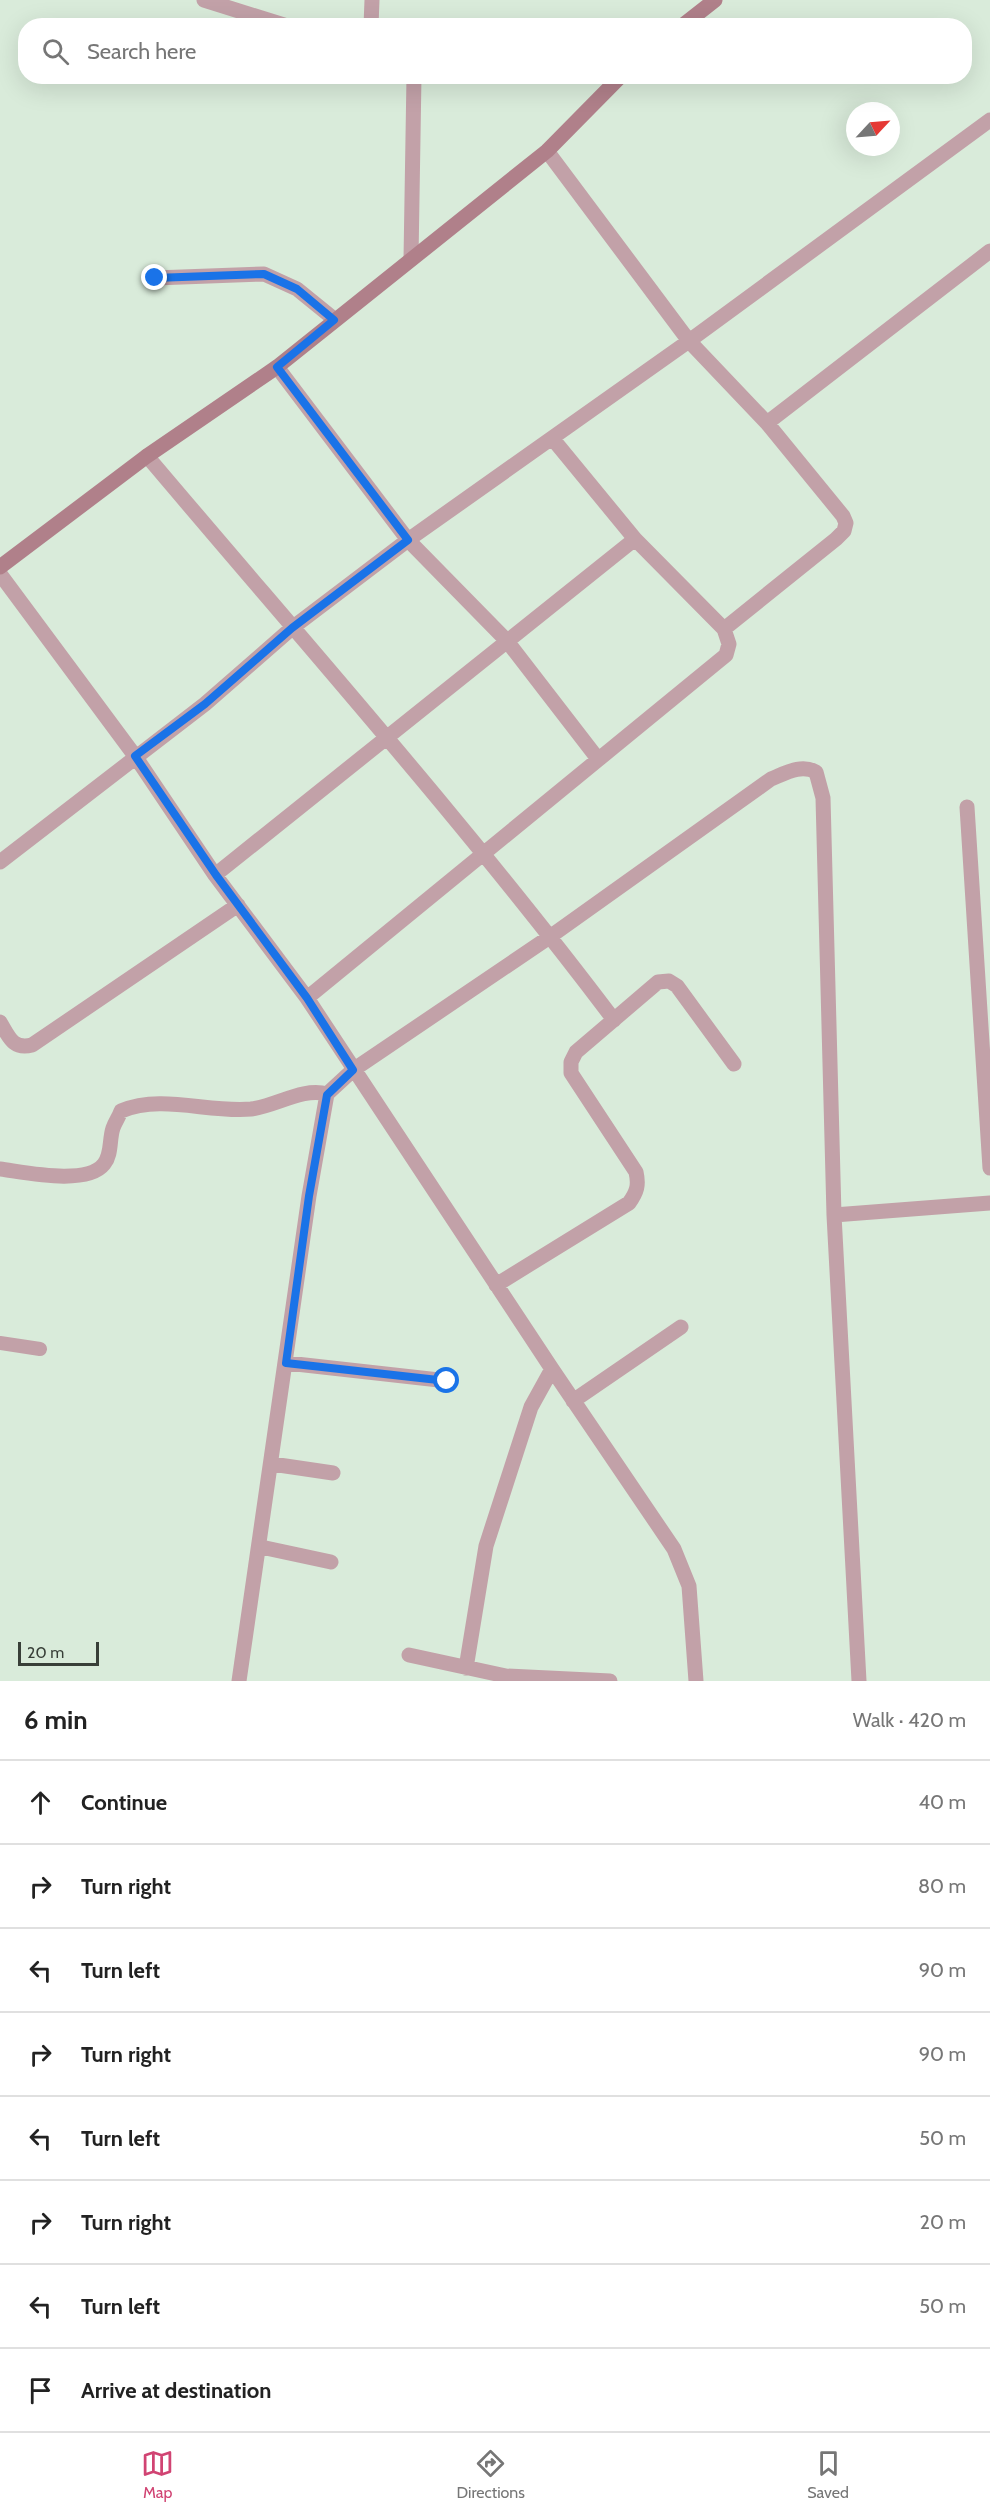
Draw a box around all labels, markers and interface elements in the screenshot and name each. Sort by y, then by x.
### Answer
search box [18,18,972,84]
icon: search [39,35,72,68]
text: Search here [87,38,196,65]
north arrow [846,102,900,156]
route end [141,264,167,290]
route start [433,1367,459,1393]
scale bar [18,1639,99,1666]
text: 20 m [27,1643,64,1662]
text: 6 min [24,1704,88,1736]
text: Walk · 420 m [853,1708,966,1732]
icon: ahead [24,1786,57,1819]
text: Continue [81,1789,167,1816]
text: 40 m [918,1790,966,1814]
icon: right [24,1870,57,1903]
text: Turn right [81,1873,171,1900]
text: 80 m [918,1874,966,1898]
icon: left [24,1954,57,1987]
text: Turn left [81,1957,160,1984]
text: 90 m [919,1958,966,1982]
icon: right [24,2038,57,2071]
text: Turn right [81,2041,171,2068]
text: 90 m [919,2042,966,2066]
icon: left [24,2122,57,2155]
text: Turn left [81,2125,160,2152]
text: 50 m [919,2126,966,2150]
icon: right [24,2206,57,2239]
text: Turn right [81,2209,171,2236]
text: 20 m [920,2210,966,2234]
icon: left [24,2290,57,2323]
text: Turn left [81,2293,160,2320]
text: 50 m [919,2294,966,2318]
icon: arrive [24,2374,57,2407]
text: Arrive at destination [81,2377,271,2404]
tab: Map [141,2447,174,2502]
tab: Directions [457,2447,525,2502]
tab: Saved [807,2447,849,2502]

